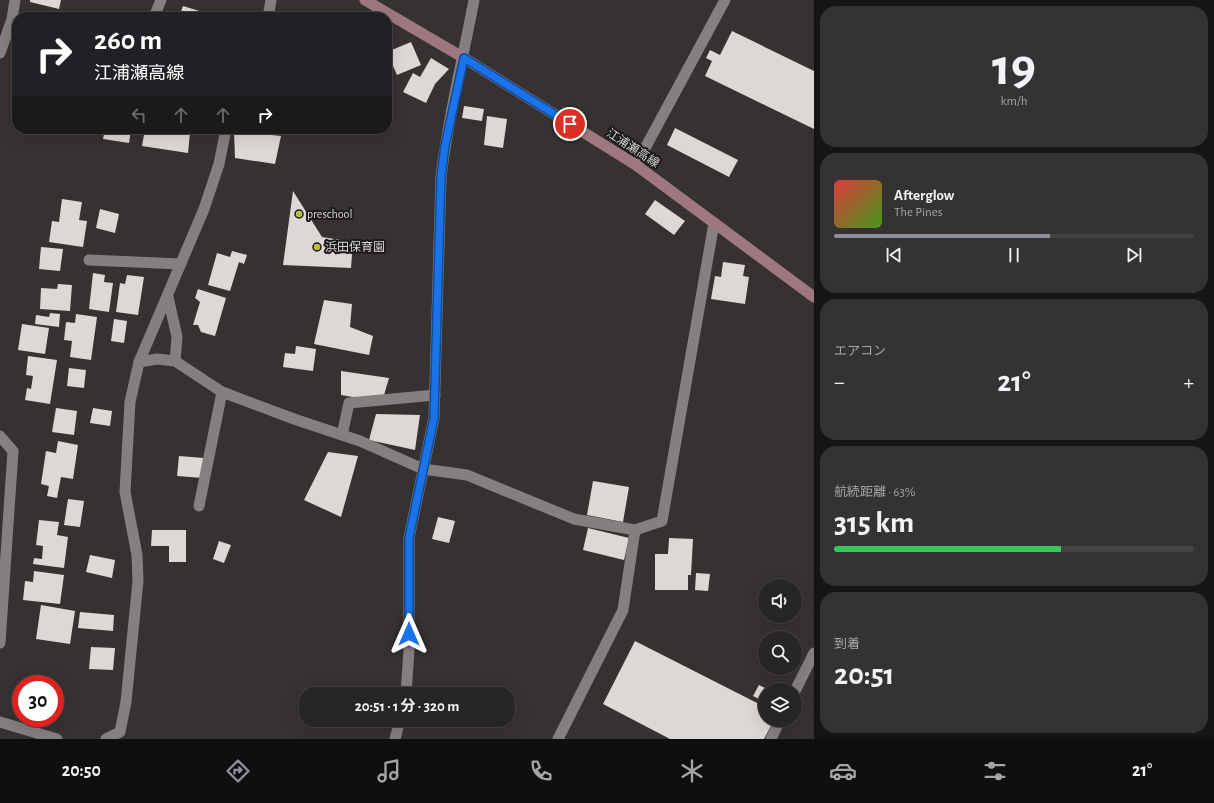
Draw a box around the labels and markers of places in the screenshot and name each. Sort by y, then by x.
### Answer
pin [553,107,587,141]
place label: preschool [307,208,352,220]
marker: preschool [294,209,304,219]
place label: 浜田保育園 [325,240,385,253]
marker: 浜田保育園 [312,242,322,252]

